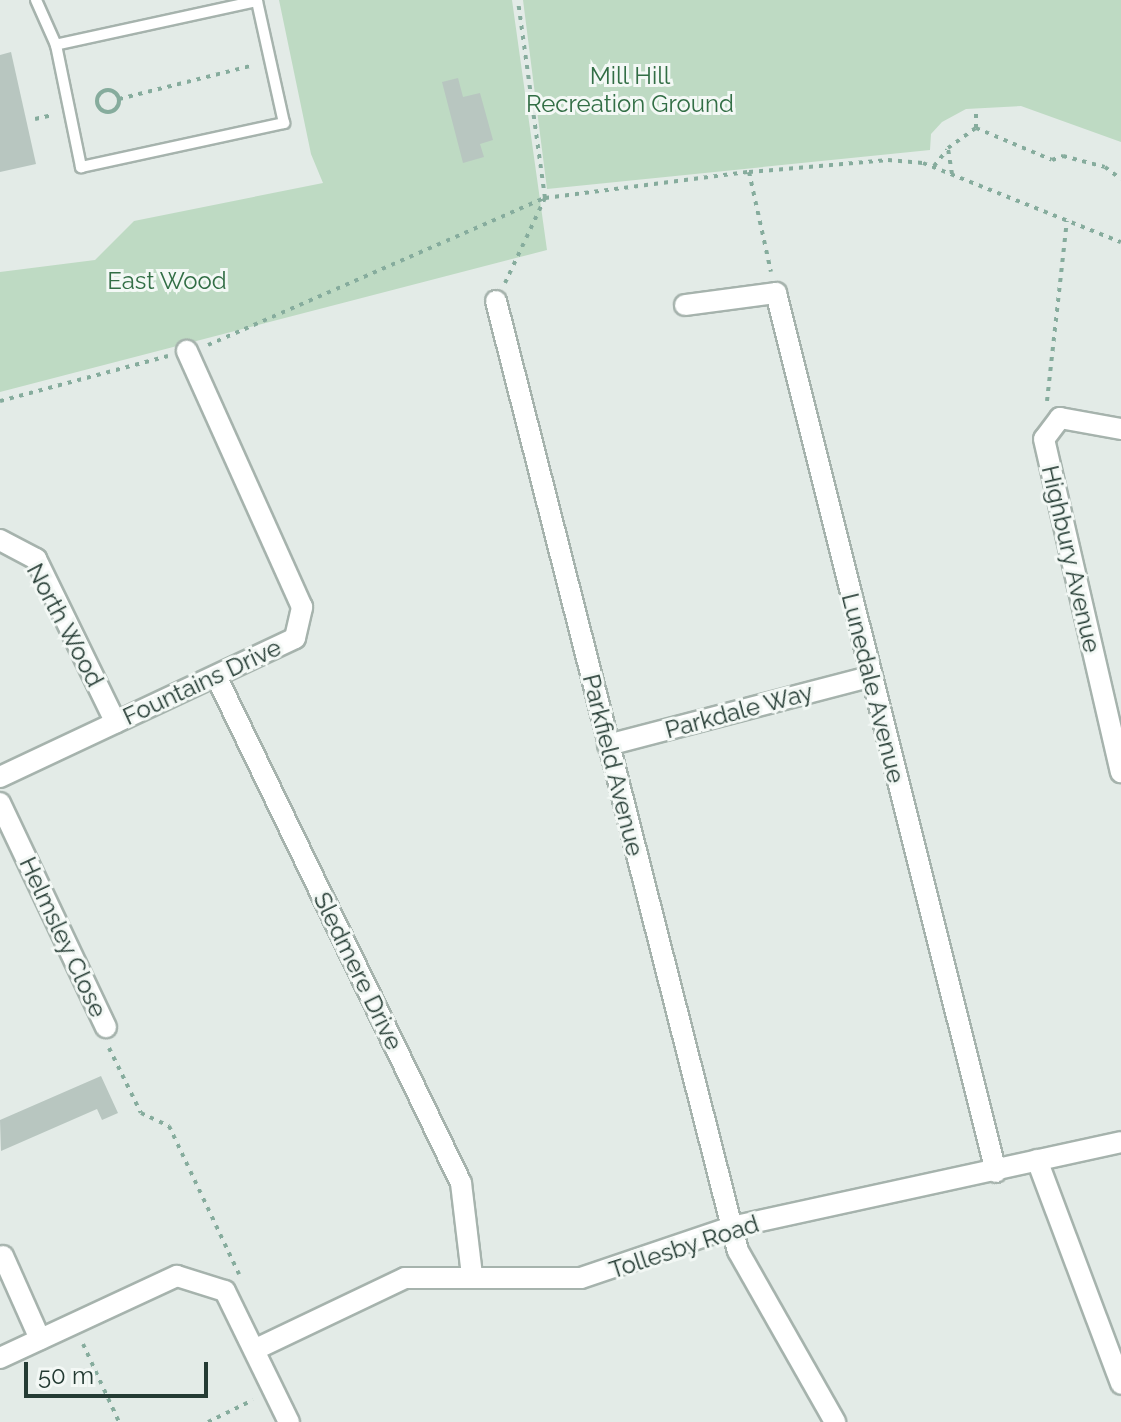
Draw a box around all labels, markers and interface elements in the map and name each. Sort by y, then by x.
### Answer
park label: Mill Hill Recreation Ground [526,62,734,118]
park label: East Wood [107,267,227,295]
street label: Highbury Avenue [1035,462,1107,656]
street label: North Wood [20,558,110,692]
street label: Lunedale Avenue [835,590,911,786]
street label: Fountains Drive [118,633,286,731]
street label: Parkfield Avenue [576,671,650,859]
street label: Parkdale Way [662,677,816,745]
street label: Helmsley Close [13,852,113,1022]
street label: Sledmere Drive [307,887,409,1055]
street label: Tollesby Road [605,1209,763,1285]
scale bar [28,1346,212,1396]
text: 50 m [38,1361,94,1390]

